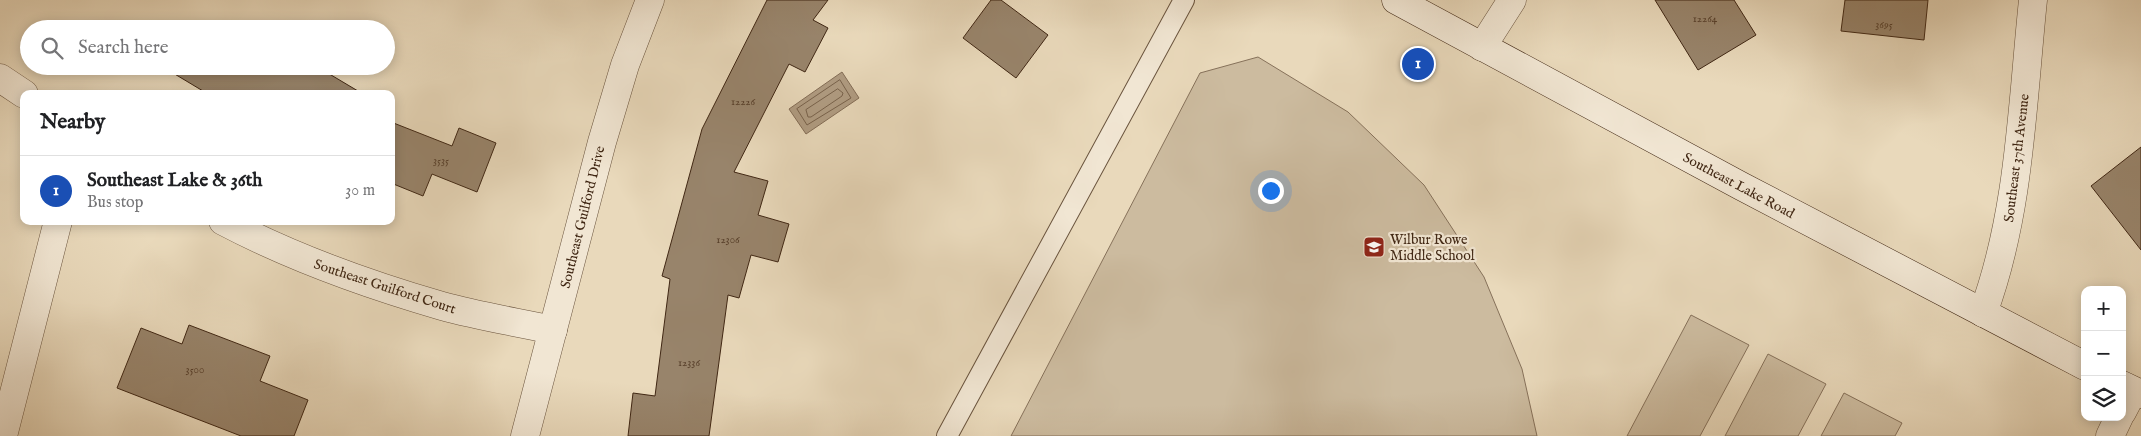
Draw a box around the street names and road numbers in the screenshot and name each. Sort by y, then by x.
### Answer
street label: Southeast 37th Avenue [2000,92,2034,223]
street label: Southeast Guilford Drive [557,144,610,290]
street label: Southeast Lake Road [1680,149,1798,223]
street label: Southeast Guilford Court [311,255,458,318]

